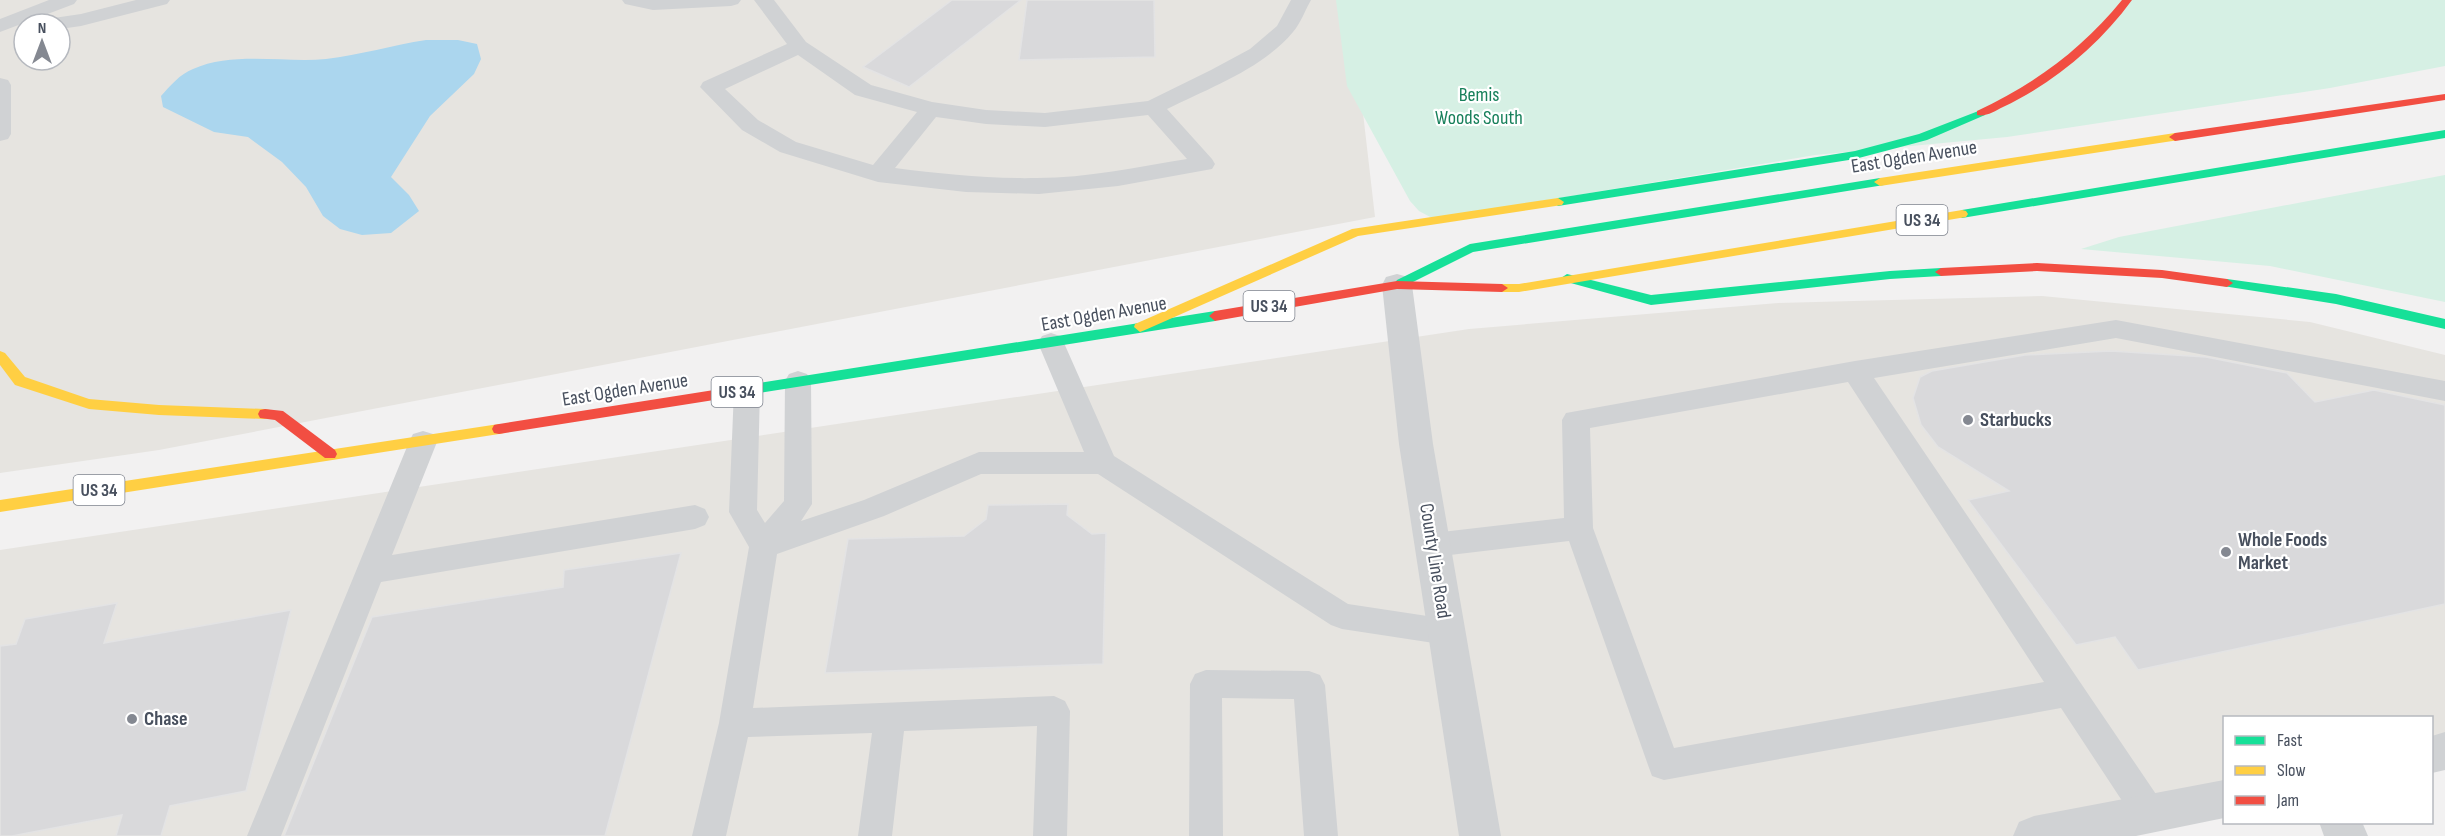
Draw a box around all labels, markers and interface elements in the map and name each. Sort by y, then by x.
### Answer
north arrow [12,12,72,72]
text: N [38,19,46,38]
park label: Bemis Woods South [1435,83,1523,130]
street label: East Ogden Avenue [1849,135,1979,179]
road number: US 34 [1896,205,1948,235]
street label: East Ogden Avenue [1039,291,1169,337]
road number: US 34 [1244,291,1294,321]
street label: East Ogden Avenue [560,368,690,412]
road number: US 34 [712,377,762,407]
place label: Starbucks [1980,408,2052,432]
marker: Starbucks [1961,413,1975,427]
road number: US 34 [74,475,124,505]
street label: County Line Road [1414,502,1456,620]
place label: Whole Foods Market [2238,528,2327,575]
marker: Whole Foods Market [2219,545,2233,559]
place label: Chase [144,707,188,731]
marker: Chase [125,712,139,726]
legend [2223,716,2433,824]
text: Fast [2277,730,2303,751]
text: Slow [2277,760,2306,781]
text: Jam [2276,790,2299,811]

